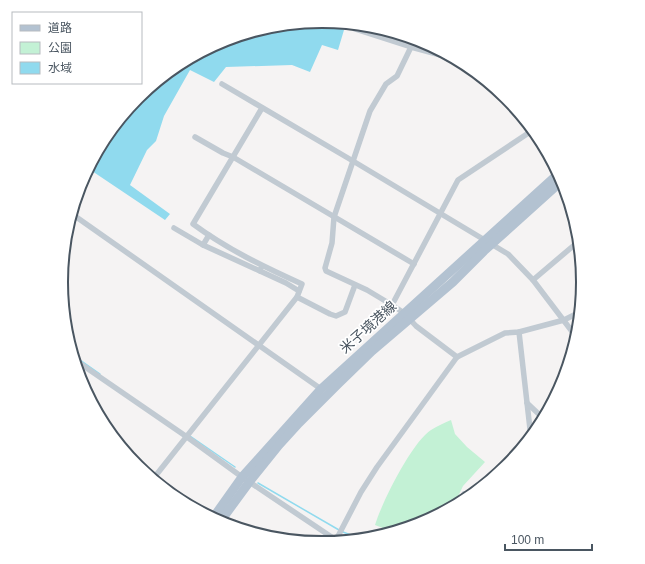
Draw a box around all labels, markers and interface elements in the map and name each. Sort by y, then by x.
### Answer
legend [12,12,142,84]
text: 道路 [48,21,72,35]
text: 公園 [48,41,72,55]
text: 水域 [48,61,72,75]
street label: 米子境港線 [337,298,399,356]
scale bar [505,526,592,552]
text: 100 m [511,533,544,547]

